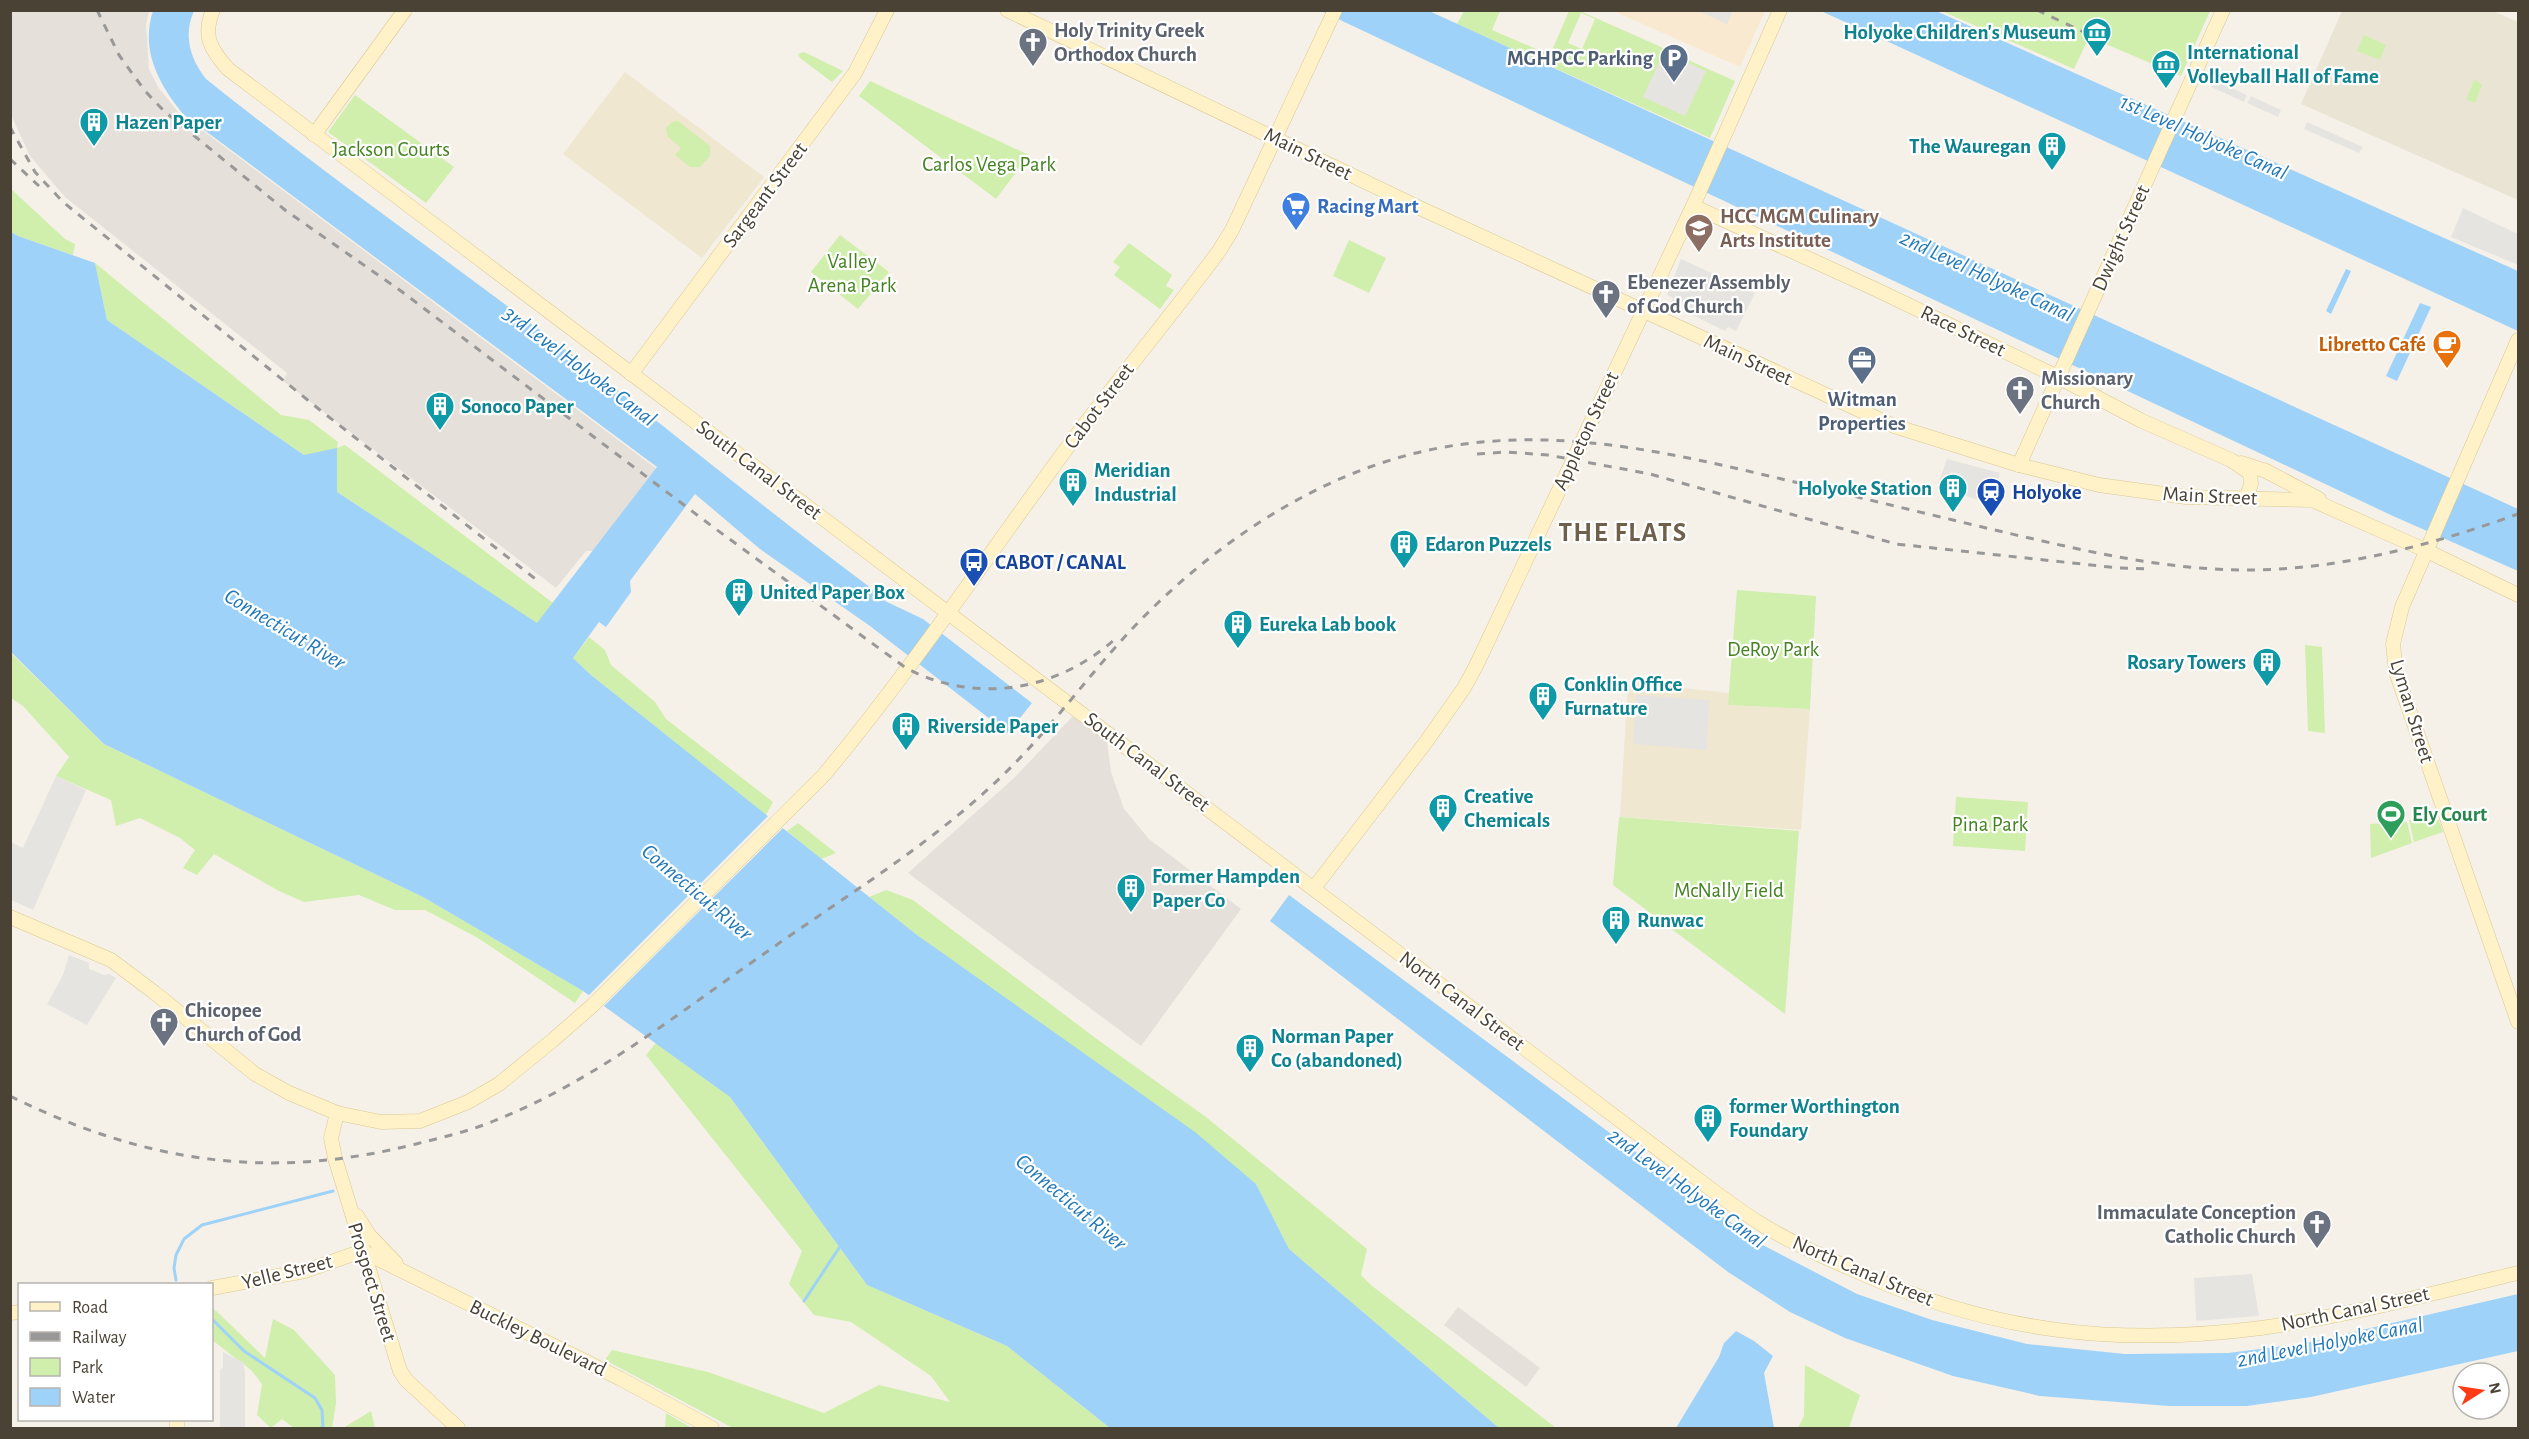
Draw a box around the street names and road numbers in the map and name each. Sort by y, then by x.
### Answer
street label: Main Street [1261,124,1356,184]
street label: Sargeant Street [719,138,811,251]
street label: Dwight Street [2088,182,2154,294]
street label: Race Street [1917,301,2009,361]
street label: Main Street [1701,330,1796,390]
street label: Cabot Street [1060,359,1138,453]
street label: Appleton Street [1549,368,1623,494]
street label: South Canal Street [693,416,826,524]
street label: Main Street [2162,483,2258,509]
street label: Lyman Street [2386,657,2438,766]
street label: South Canal Street [1081,708,1214,816]
street label: North Canal Street [1395,947,1529,1055]
street label: Prospect Street [344,1220,400,1344]
street label: North Canal Street [1789,1232,1937,1310]
street label: Yelle Street [240,1251,335,1293]
street label: North Canal Street [2279,1283,2431,1335]
street label: Buckley Boulevard [466,1296,610,1380]

